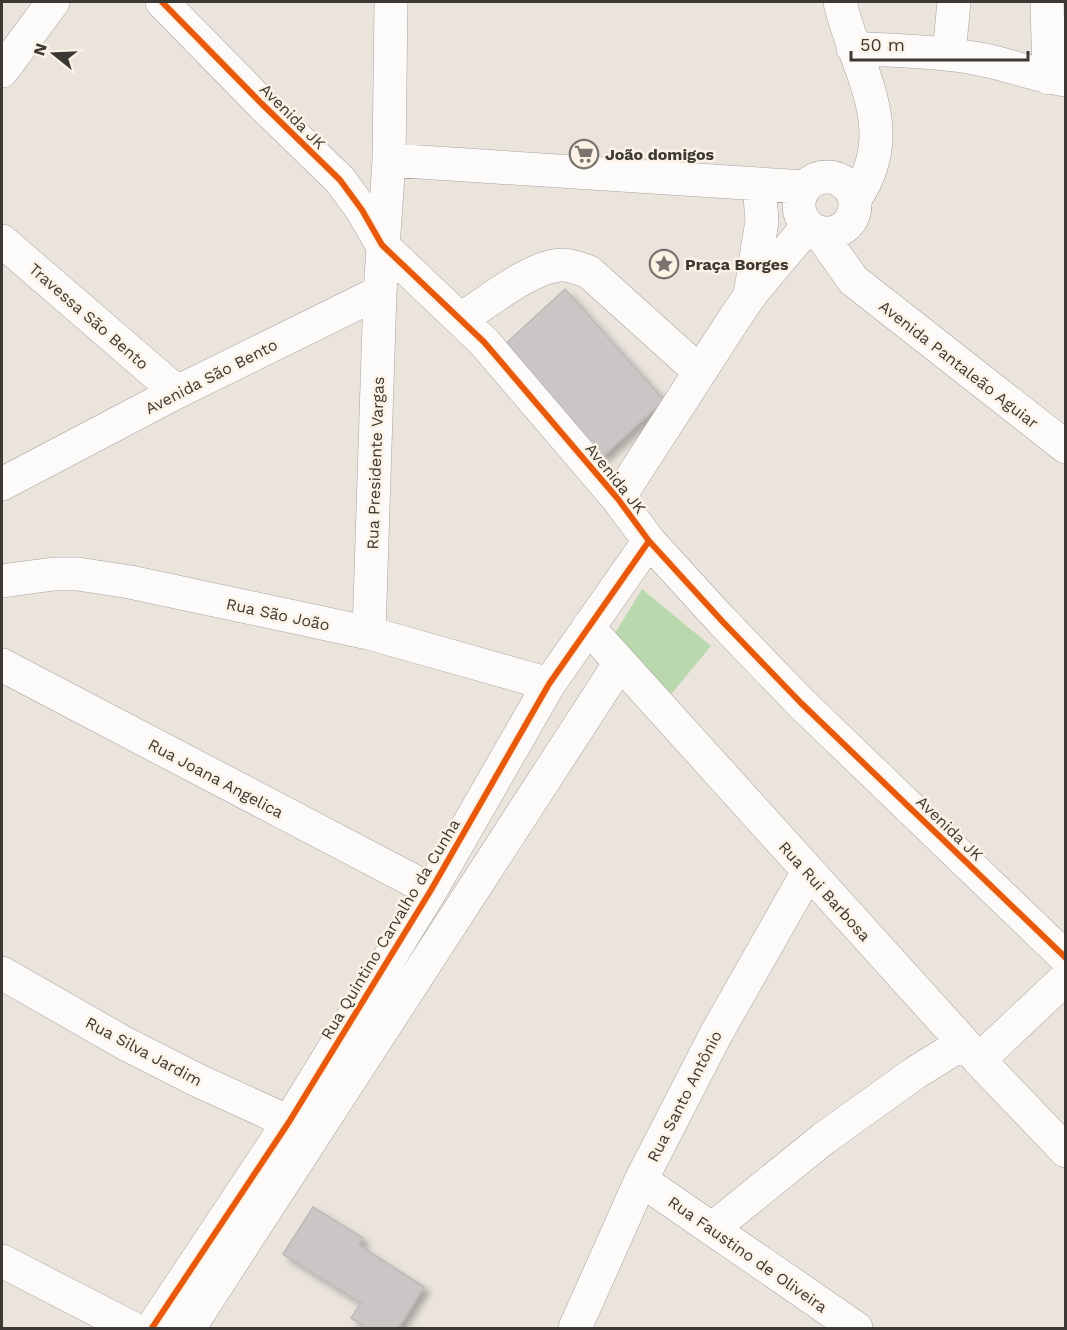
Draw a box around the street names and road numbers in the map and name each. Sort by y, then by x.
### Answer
street label: Avenida JK [256,80,330,154]
street label: Travessa São Bento [25,259,152,373]
street label: Avenida Pantaleão Aguiar [875,296,1042,433]
street label: Avenida São Bento [142,335,281,418]
street label: Rua Presidente Vargas [363,376,388,550]
street label: Avenida JK [581,439,650,518]
street label: Rua São João [224,594,331,635]
street label: Rua Joana Angelica [145,735,287,822]
street label: Avenida JK [912,792,987,865]
street label: Rua Quintino Carvalho da Cunha [317,816,464,1043]
street label: Rua Rui Barbosa [775,838,874,945]
street label: Rua Silva Jardim [82,1013,205,1090]
street label: Rua Santo Antônio [643,1027,726,1165]
street label: Rua Faustino de Oliveira [665,1192,831,1317]

